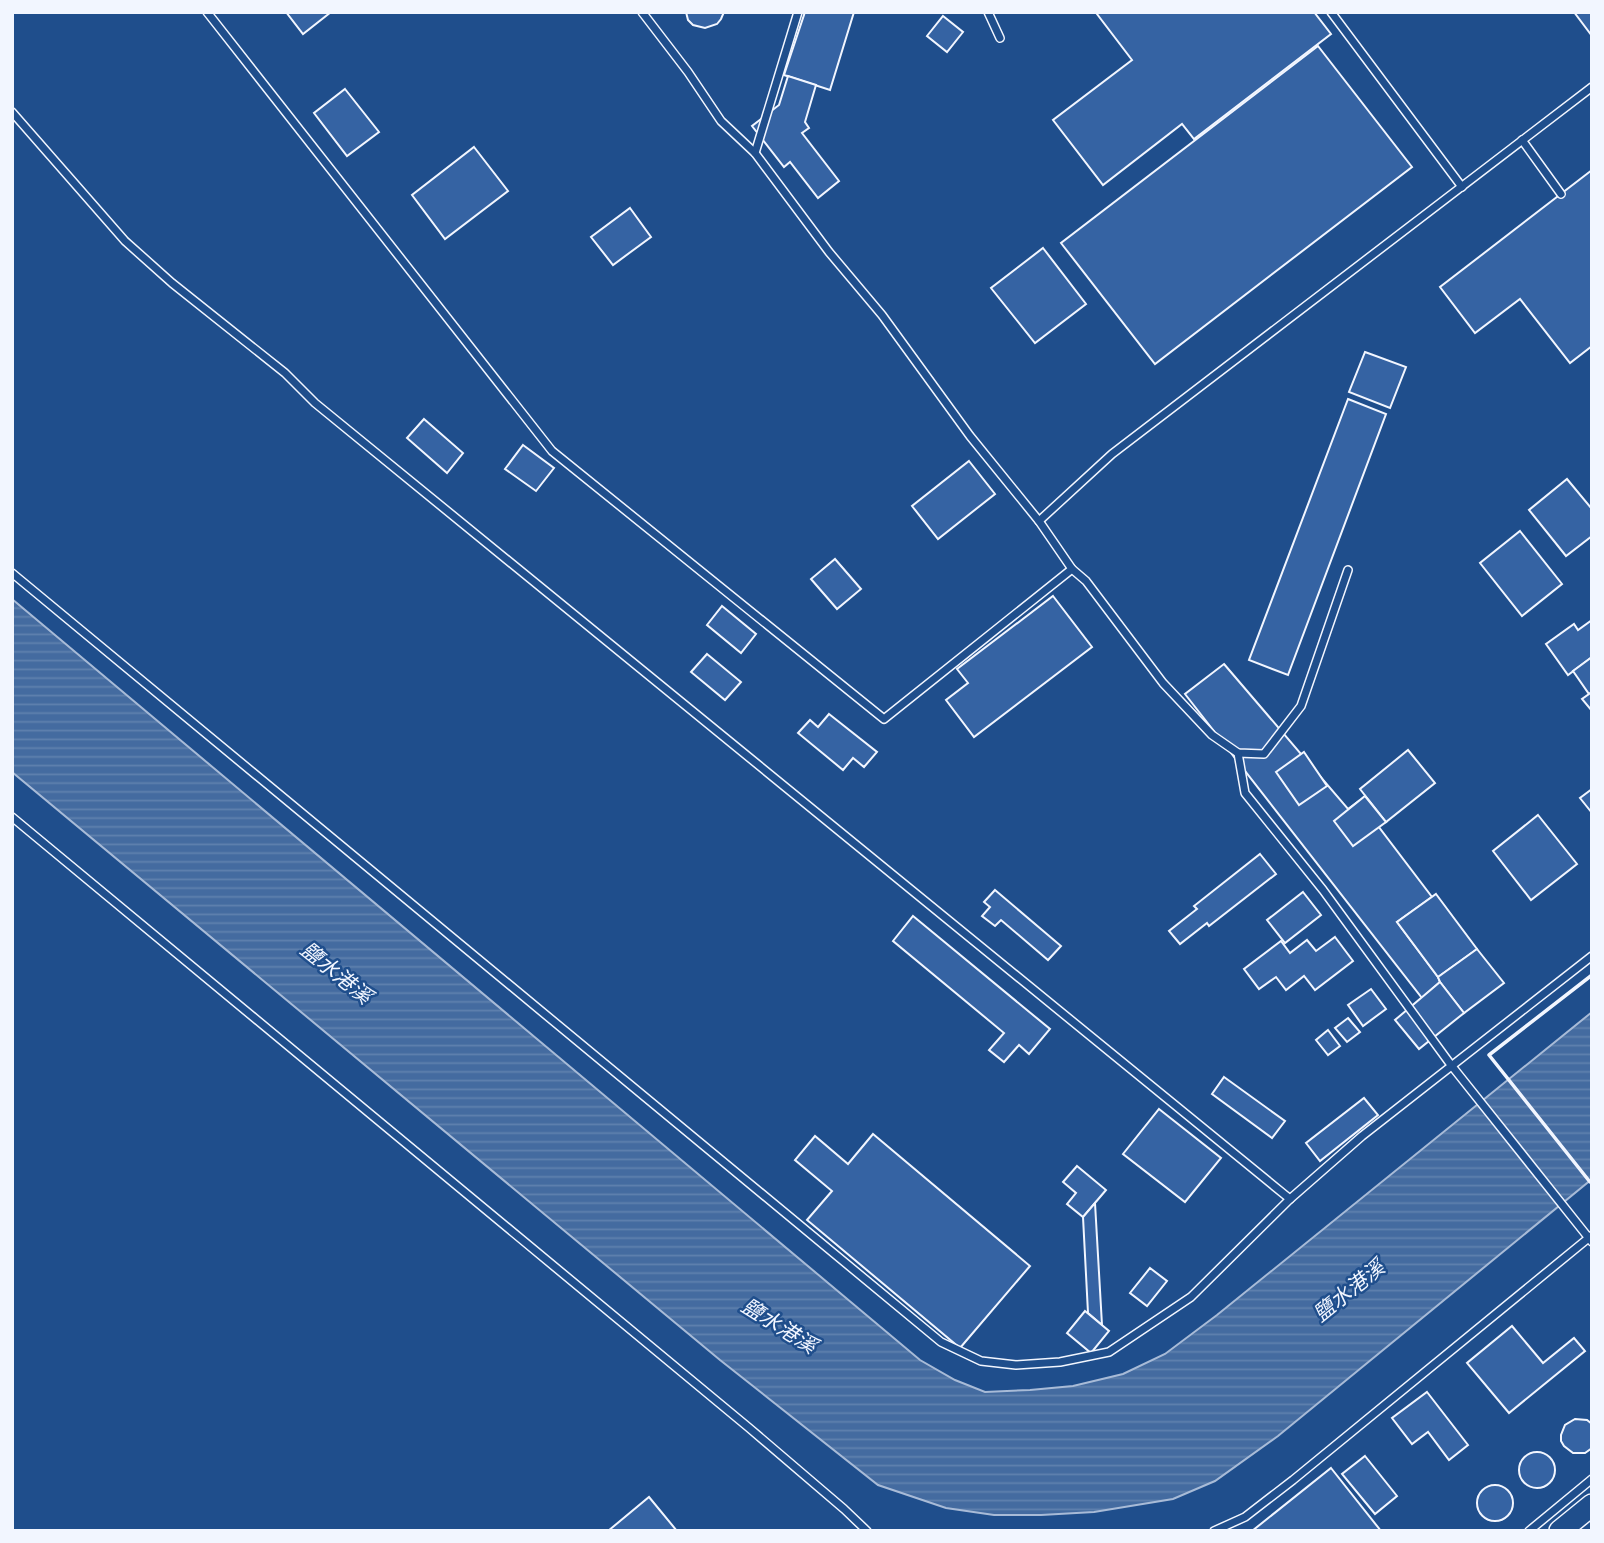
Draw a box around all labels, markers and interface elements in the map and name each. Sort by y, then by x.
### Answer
water label: 鹽水港溪 [295,935,380,1011]
water label: 鹽水港溪 [1307,1251,1392,1328]
water label: 鹽水港溪 [736,1291,825,1361]

